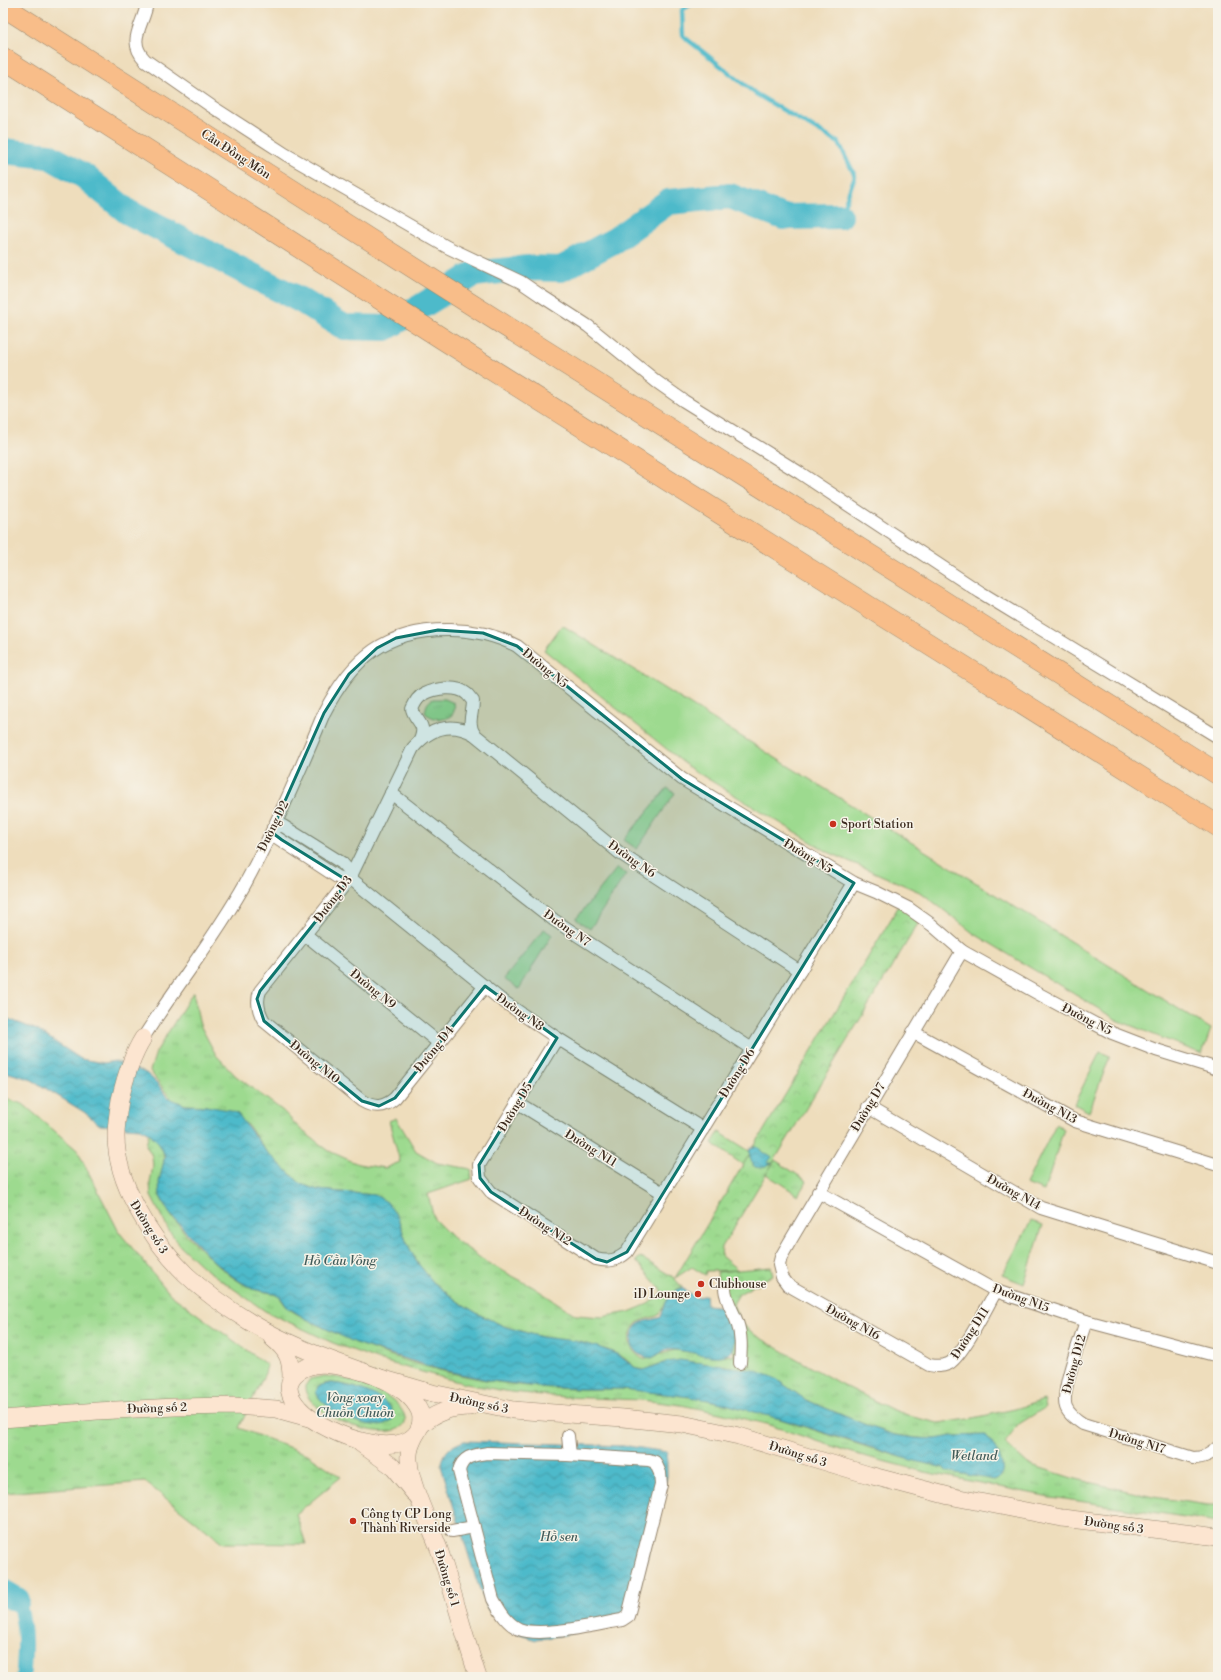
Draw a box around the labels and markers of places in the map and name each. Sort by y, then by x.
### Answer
place label: Sport Station [841,817,913,832]
marker: Sport Station [828,819,838,829]
place label: Clubhouse [709,1277,767,1292]
marker: Clubhouse [696,1279,706,1289]
place label: iD Lounge [633,1287,690,1302]
marker: iD Lounge [693,1289,703,1299]
place label: Công ty CP Long Thành Riverside [361,1507,452,1536]
marker: Công ty CP Long Thành Riverside [348,1516,358,1526]

